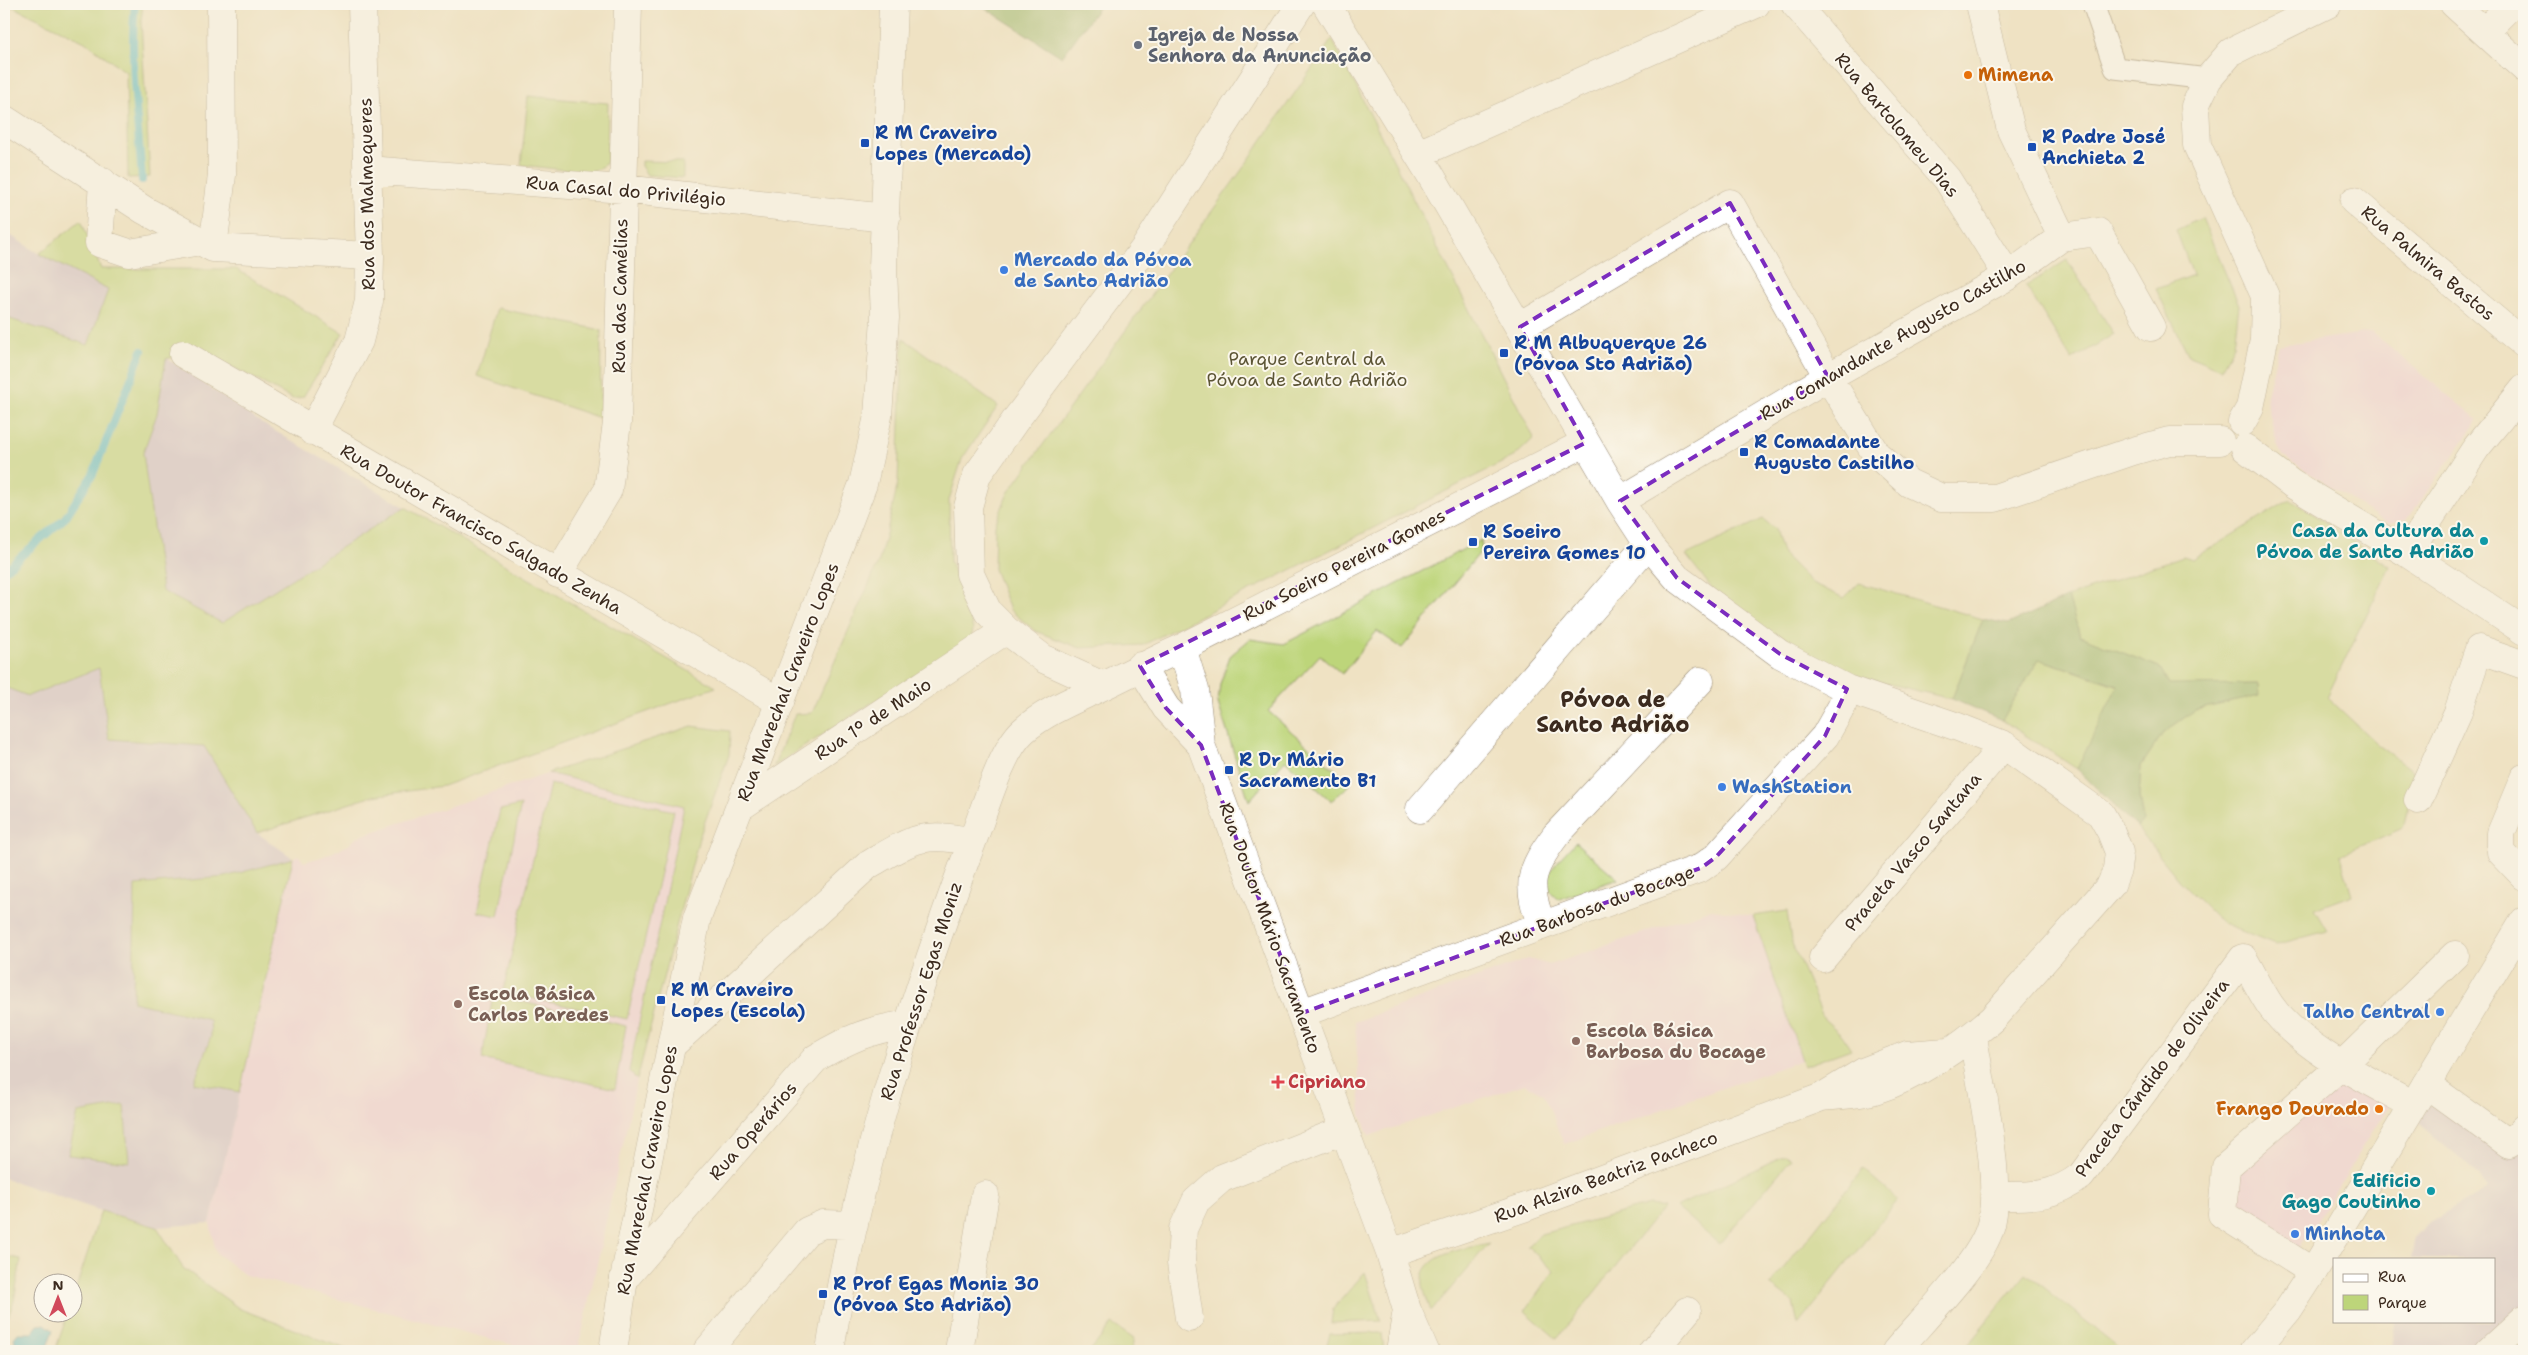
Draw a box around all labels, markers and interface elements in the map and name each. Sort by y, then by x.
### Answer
place label: Igreja de Nossa Senhora da Anunciação [1148,23,1371,68]
marker: Igreja de Nossa Senhora da Anunciação [1132,39,1144,51]
street label: Rua Bartolomeu Dias [1829,48,1965,202]
place label: Mimena [1978,63,2054,87]
marker: Mimena [1962,69,1974,81]
street label: Rua dos Malmequeres [353,97,381,291]
place label: R M Craveiro Lopes (Mercado) [875,121,1031,166]
place label: R Padre José Anchieta 2 [2042,125,2166,170]
marker: R M Craveiro Lopes (Mercado) [859,137,871,149]
marker: R Padre José Anchieta 2 [2026,141,2038,153]
street label: Rua Casal do Privilégio [525,170,727,212]
street label: Rua Palmira Bastos [2356,200,2500,326]
street label: Rua das Camélias [607,218,633,374]
place label: Mercado da Póvoa de Santo Adrião [1014,248,1192,293]
street label: Rua Comandante Augusto Castilho [1756,254,2030,426]
marker: Mercado da Póvoa de Santo Adrião [998,264,1010,276]
place label: R M Albuquerque 26 (Póvoa Sto Adrião) [1514,331,1707,376]
park label: Parque Central da Póvoa de Santo Adrião [1207,347,1407,392]
marker: R M Albuquerque 26 (Póvoa Sto Adrião) [1498,347,1510,359]
place label: R Comadante Augusto Castilho [1754,430,1914,475]
street label: Rua Doutor Francisco Salgado Zenha [336,438,626,620]
marker: R Comadante Augusto Castilho [1738,446,1750,458]
street label: Rua Soeiro Pereira Gomes [1238,503,1450,627]
place label: Casa da Cultura da Póvoa de Santo Adrião [2256,519,2475,564]
place label: R Soeiro Pereira Gomes 10 [1483,520,1646,565]
marker: Casa da Cultura da Póvoa de Santo Adrião [2478,535,2490,547]
marker: R Soeiro Pereira Gomes 10 [1467,536,1479,548]
street label: Rua Marechal Craveiro Lopes [731,559,845,805]
street label: Rua 1º de Maio [810,672,936,766]
district label: Póvoa de Santo Adrião [1536,685,1690,739]
place label: R Dr Mário Sacramento B1 [1239,748,1376,793]
marker: R Dr Mário Sacramento B1 [1223,764,1235,776]
street label: Praceta Vasco Santana [1839,767,1987,937]
place label: WashStation [1732,775,1852,799]
marker: WashStation [1716,781,1728,793]
street label: Rua Doutor Mário Sacramento [1213,799,1327,1057]
street label: Rua Barbosa du Bocage [1496,859,1698,953]
street label: Rua Professor Egas Moniz [874,879,968,1103]
street label: Praceta Cândido de Oliveira [2069,974,2235,1182]
place label: R M Craveiro Lopes (Escola) [671,978,805,1023]
place label: Escola Básica Carlos Paredes [468,982,609,1027]
marker: R M Craveiro Lopes (Escola) [655,994,667,1006]
marker: Escola Básica Carlos Paredes [452,998,464,1010]
place label: Talho Central [2303,1000,2430,1024]
marker: Talho Central [2434,1006,2446,1018]
place label: Escola Básica Barbosa du Bocage [1586,1019,1766,1064]
marker: Escola Básica Barbosa du Bocage [1570,1035,1582,1047]
street label: Rua Marechal Craveiro Lopes [611,1043,683,1297]
place label: Cipriano [1288,1070,1366,1094]
marker: Cipriano [1272,1076,1284,1088]
street label: Rua Operários [704,1077,802,1185]
place label: Frango Dourado [2216,1097,2369,1121]
marker: Frango Dourado [2373,1103,2385,1115]
street label: Rua Alzira Beatriz Pacheco [1491,1125,1721,1229]
place label: Edificio Gago Coutinho [2282,1169,2421,1214]
marker: Edificio Gago Coutinho [2425,1185,2437,1197]
place label: Minhota [2305,1222,2386,1246]
marker: Minhota [2289,1228,2301,1240]
legend [2333,1258,2496,1322]
text: Rua [2378,1267,2407,1287]
north arrow [32,1272,82,1322]
place label: R Prof Egas Moniz 30 (Póvoa Sto Adrião) [833,1272,1039,1317]
text: N [52,1276,64,1294]
marker: R Prof Egas Moniz 30 (Póvoa Sto Adrião) [817,1288,829,1300]
text: Parque [2378,1293,2427,1313]

